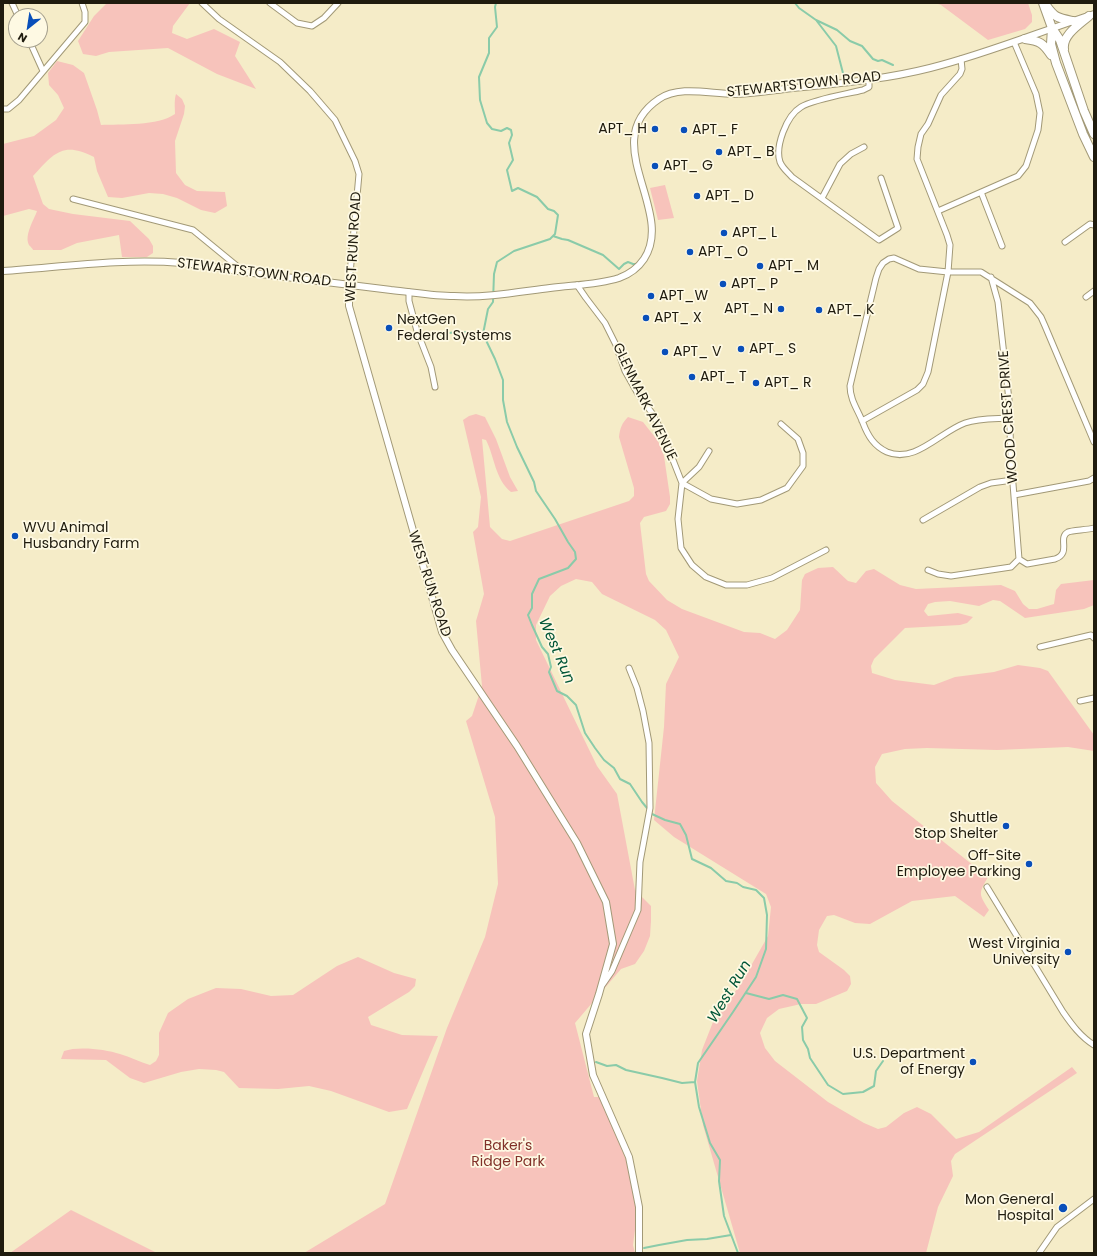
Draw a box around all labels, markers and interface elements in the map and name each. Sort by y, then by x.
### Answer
north arrow [8,8,48,48]
text: N [15,29,30,47]
street label: STEWARTSTOWN ROAD [726,69,882,101]
place label: APT_ H [598,121,647,137]
place label: APT_ F [692,122,738,138]
marker: APT_ H [650,124,660,134]
marker: APT_ F [679,125,689,135]
place label: APT_ B [727,144,775,160]
marker: APT_ B [714,147,724,157]
place label: APT_ G [663,158,713,174]
marker: APT_ G [650,161,660,171]
place label: APT_ D [705,188,754,204]
street label: WEST RUN ROAD [343,191,365,303]
marker: APT_ D [692,191,702,201]
place label: APT_ L [732,225,777,241]
marker: APT_ L [719,228,729,238]
place label: APT_ O [698,244,748,260]
marker: APT_ O [685,247,695,257]
street label: STEWARTSTOWN ROAD [176,255,332,291]
place label: APT_ M [768,258,819,274]
marker: APT_ M [755,261,765,271]
place label: APT_ P [731,276,778,292]
marker: APT_ P [718,279,728,289]
place label: APT_W [659,288,708,304]
marker: APT_W [646,291,656,301]
place label: APT_ N [724,301,773,317]
place label: APT_ K [827,302,875,318]
marker: APT_ N [776,304,786,314]
marker: APT_ K [814,305,824,315]
place label: APT_ X [654,310,702,326]
place label: NextGen Federal Systems [397,312,512,344]
marker: APT_ X [641,313,651,323]
marker: NextGen Federal Systems [384,323,394,333]
street label: GLENMARK AVENUE [608,341,680,463]
place label: APT_ S [749,341,796,357]
place label: APT_ V [673,344,722,360]
marker: APT_ S [736,344,746,354]
marker: APT_ V [660,347,670,357]
street label: WOOD CREST DRIVE [996,350,1022,484]
place label: APT_ T [700,369,747,385]
marker: APT_ T [687,372,697,382]
place label: APT_ R [764,375,812,391]
marker: APT_ R [751,378,761,388]
place label: WVU Animal Husbandry Farm [23,520,139,552]
street label: WEST RUN ROAD [404,529,454,639]
marker: WVU Animal Husbandry Farm [10,531,20,541]
water label: West Run [534,615,578,687]
place label: Shuttle Stop Shelter [914,810,998,842]
marker: Shuttle Stop Shelter [1001,821,1011,831]
place label: Off-Site Employee Parking [897,848,1021,880]
marker: Off-Site Employee Parking [1024,859,1034,869]
place label: West Virginia University [969,936,1060,968]
marker: West Virginia University [1063,947,1073,957]
water label: West Run [704,957,756,1027]
place label: U.S. Department of Energy [853,1046,965,1078]
marker: U.S. Department of Energy [968,1057,978,1067]
park label: Baker's Ridge Park [471,1138,545,1170]
place label: Mon General Hospital [965,1192,1054,1224]
marker: Mon General Hospital [1057,1202,1069,1214]

